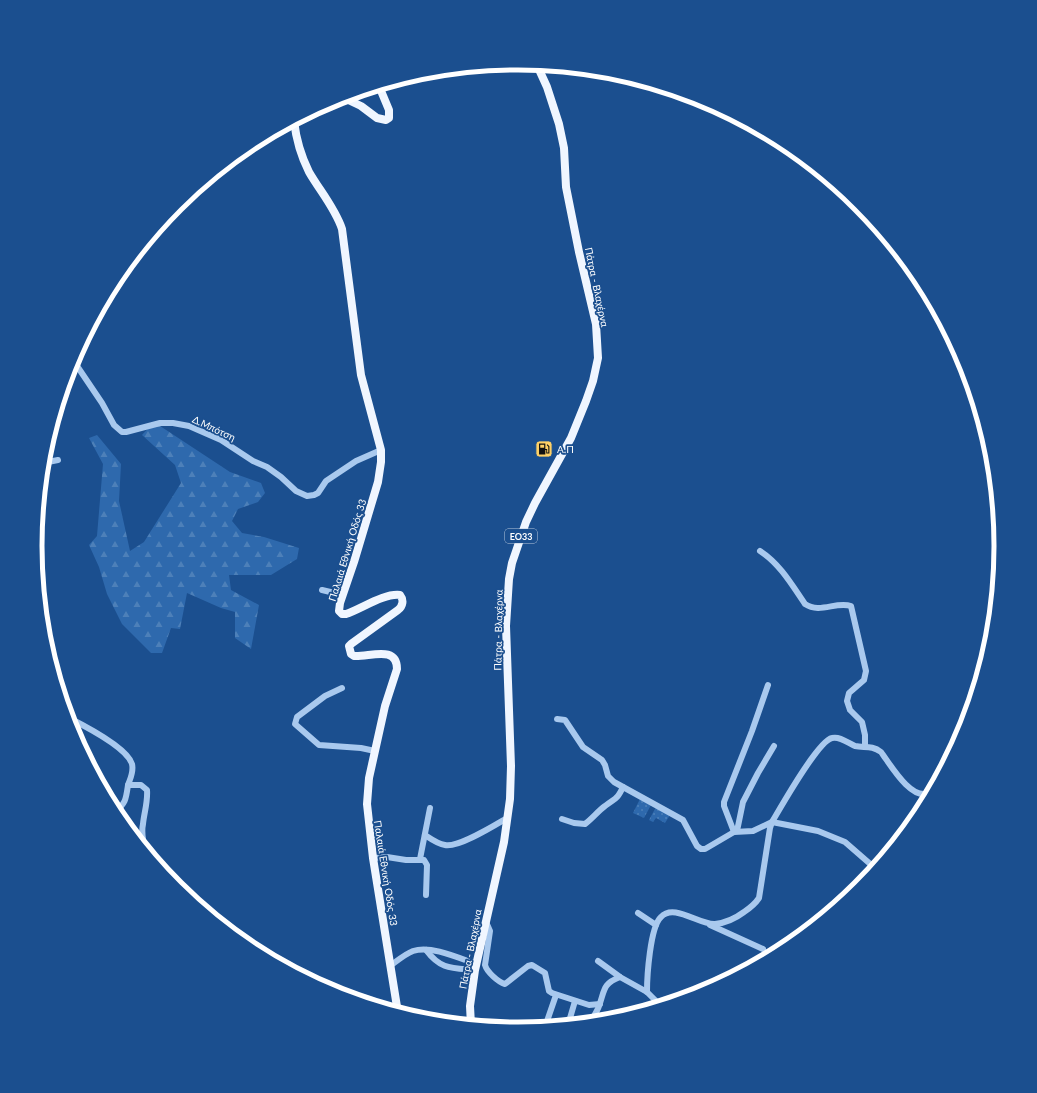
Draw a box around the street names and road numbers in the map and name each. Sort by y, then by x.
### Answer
street label: Πάτρα - Βλαχέρνα [583,246,611,328]
street label: Δ.Μπότση [191,413,238,443]
street label: Παλαιά Εθνική Οδός 33 [326,497,368,603]
road number: ΕΟ33 [505,529,537,543]
street label: Πάτρα - Βλαχέρνα [491,589,505,671]
street label: Παλαιά Εθνική Οδός 33 [372,820,400,927]
street label: Πάτρα - Βλαχέρνα [456,908,484,990]

